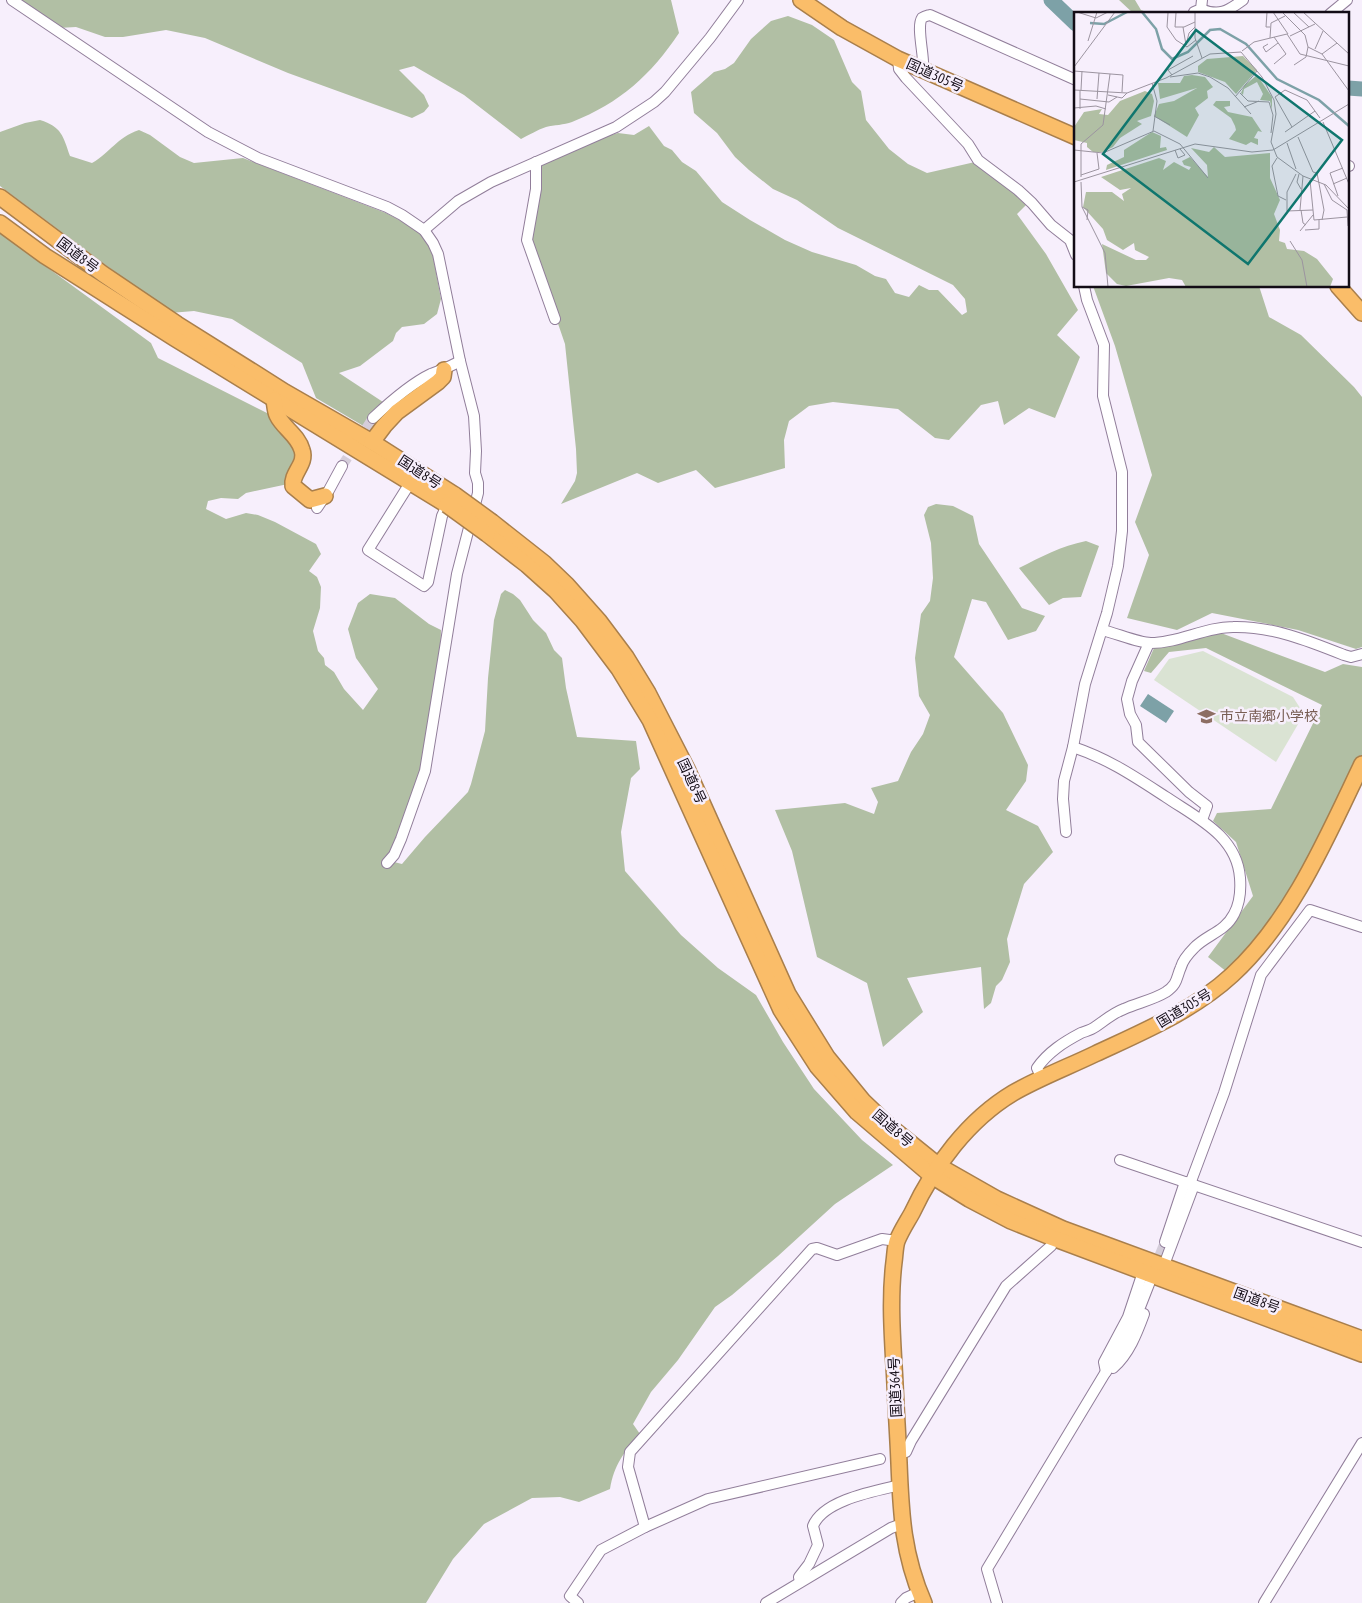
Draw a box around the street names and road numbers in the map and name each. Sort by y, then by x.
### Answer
street label: 国道305号 [904,54,966,96]
street label: 国道8号 [53,233,103,277]
street label: 国道8号 [395,451,445,493]
street label: 国道8号 [674,755,710,807]
street label: 国道305号 [1153,985,1215,1031]
street label: 国道8号 [869,1105,917,1151]
street label: 国道8号 [1231,1283,1283,1317]
street label: 国道364号 [884,1356,906,1418]

